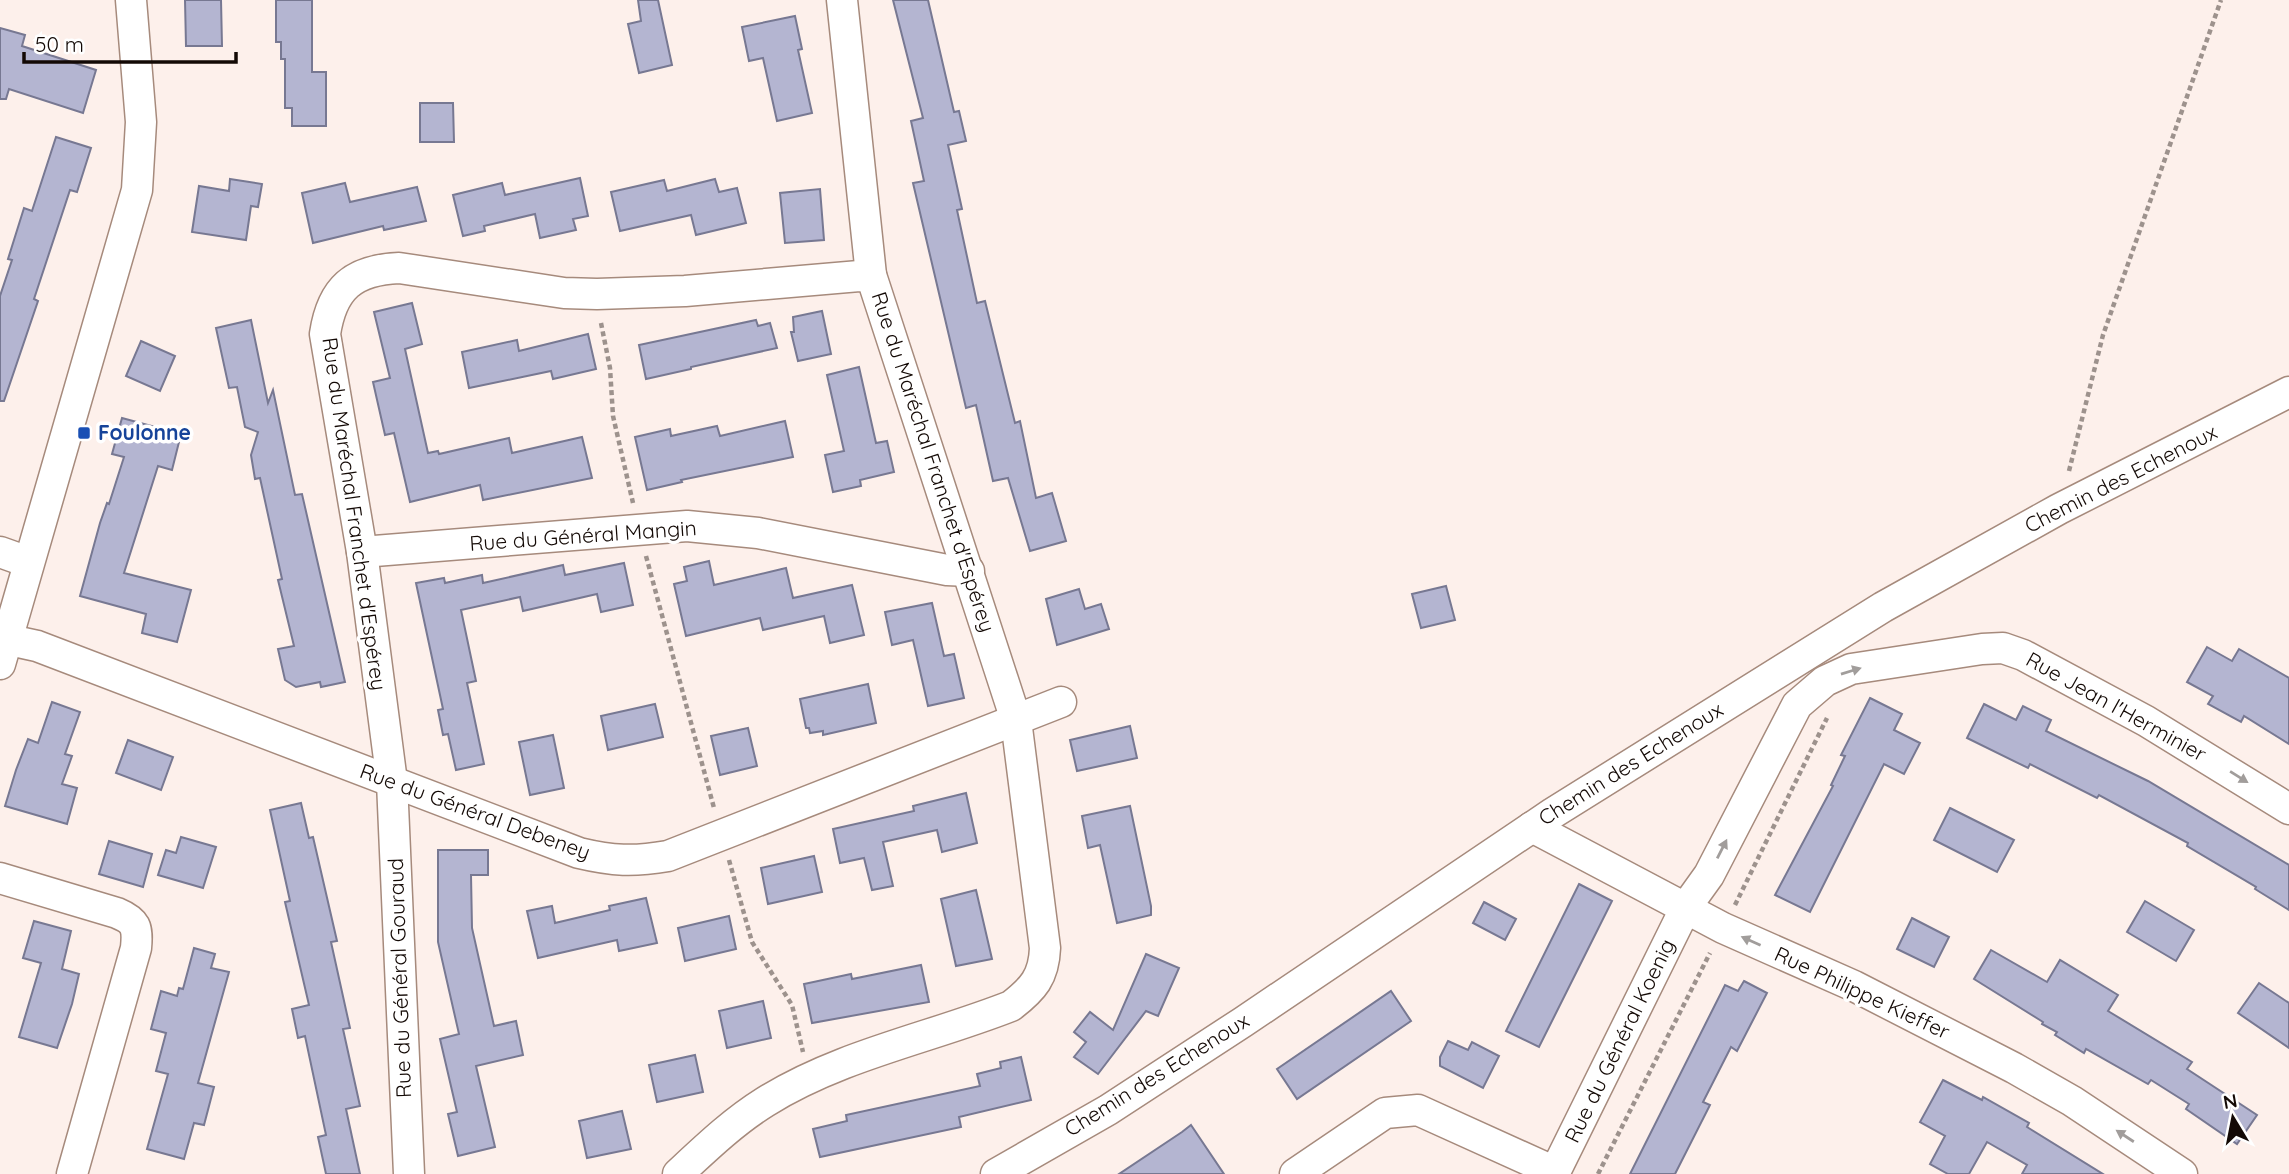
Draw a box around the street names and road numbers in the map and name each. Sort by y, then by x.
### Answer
street label: Rue du Maréchal Franchet d'Espérey [867,288,1001,635]
street label: Rue du Maréchal Franchet d'Espérey [317,336,393,692]
street label: Chemin des Echenoux [2020,418,2221,538]
street label: Rue du Général Mangin [468,514,697,556]
street label: Rue Jean l'Herminier [2022,646,2211,766]
street label: Chemin des Echenoux [1533,696,1728,831]
street label: Rue du Général Debeney [357,757,594,865]
street label: Rue du Général Gouraud [382,858,416,1098]
street label: Rue du Général Koenig [1558,934,1680,1147]
street label: Rue Philippe Kieffer [1771,940,1954,1044]
street label: Chemin des Echenoux [1059,1007,1254,1142]

